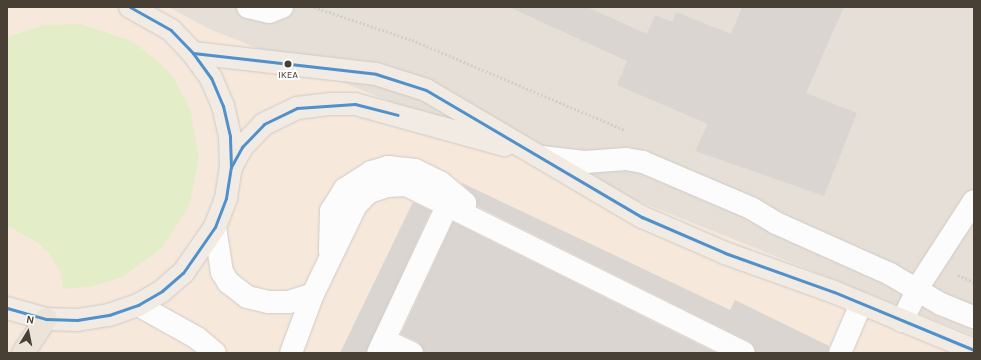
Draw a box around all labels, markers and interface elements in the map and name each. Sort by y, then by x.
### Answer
marker: IKEA [283,59,293,69]
place label: IKEA [278,70,298,82]
north arrow [8,312,48,352]
text: N [25,313,35,327]

